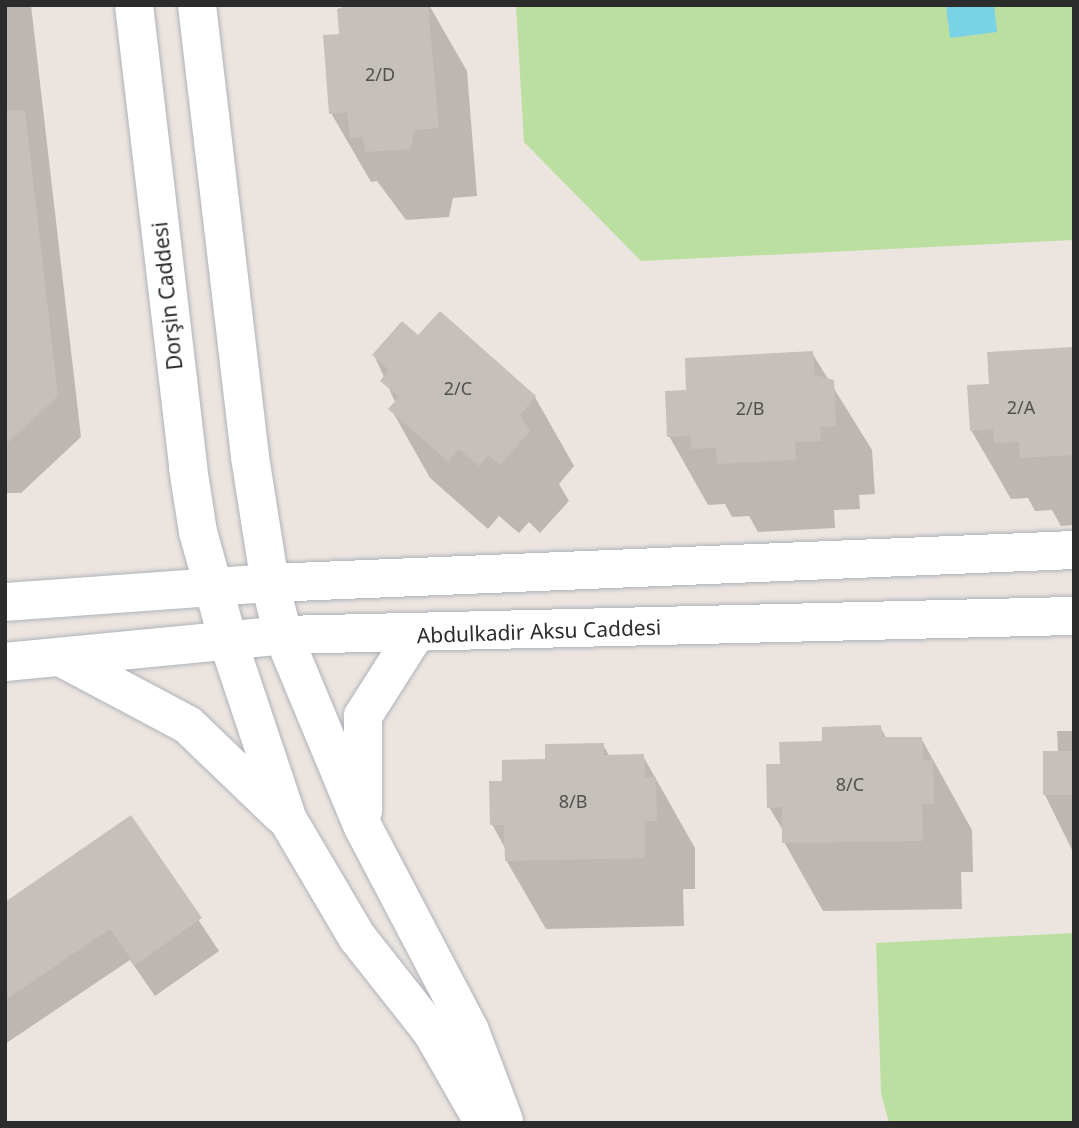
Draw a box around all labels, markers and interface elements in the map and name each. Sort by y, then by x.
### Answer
house number: 2/D [365,63,395,85]
street label: Dorşin Caddesi [147,221,187,371]
house number: 2/C [444,377,472,399]
house number: 2/A [1007,396,1035,418]
house number: 2/B [736,397,764,419]
street label: Abdulkadir Aksu Caddesi [416,614,662,648]
house number: 8/C [836,773,864,795]
house number: 8/B [559,790,587,812]

